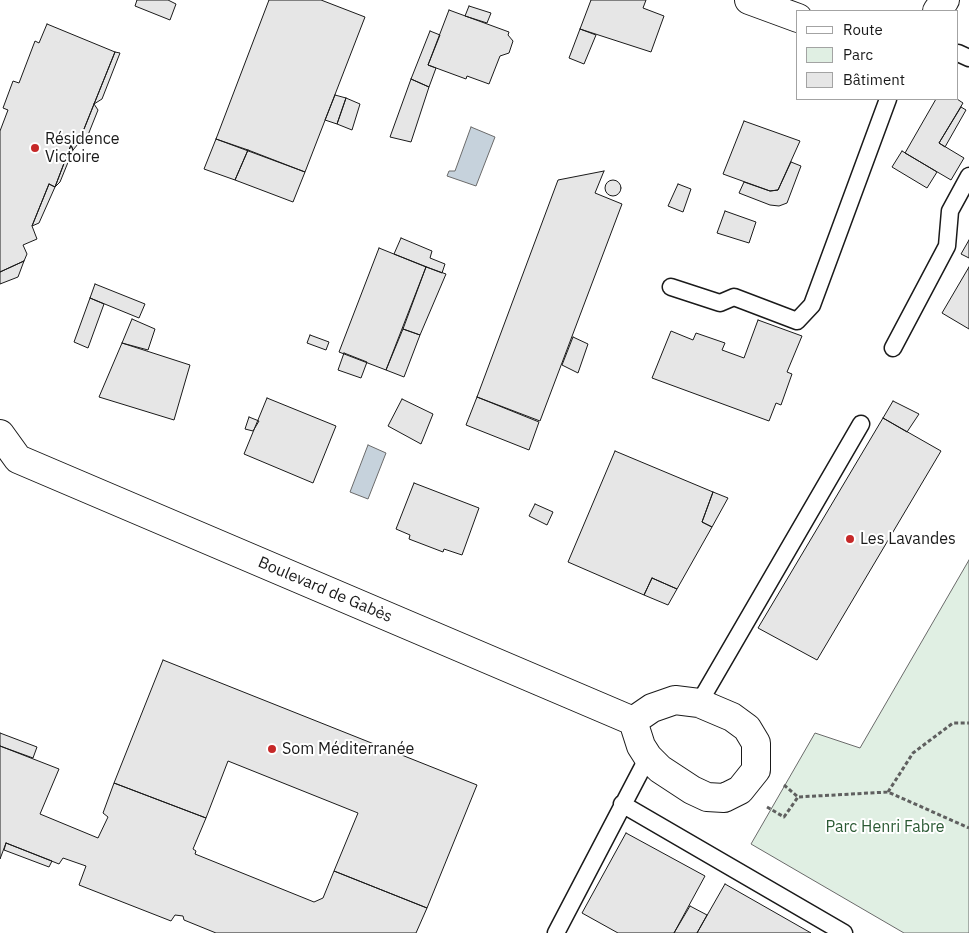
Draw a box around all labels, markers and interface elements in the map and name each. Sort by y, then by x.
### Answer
legend [796,10,959,100]
text: Route [843,20,883,39]
text: Parc [843,45,873,64]
text: Bâtiment [843,70,905,89]
place label: Résidence Victoire [45,129,119,167]
marker: Résidence Victoire [29,142,41,154]
place label: Les Lavandes [860,529,956,549]
marker: Les Lavandes [844,533,856,545]
street label: Boulevard de Gabès [255,553,395,627]
place label: Som Méditerranée [282,739,414,759]
marker: Som Méditerranée [266,743,278,755]
park label: Parc Henri Fabre [825,817,945,837]

